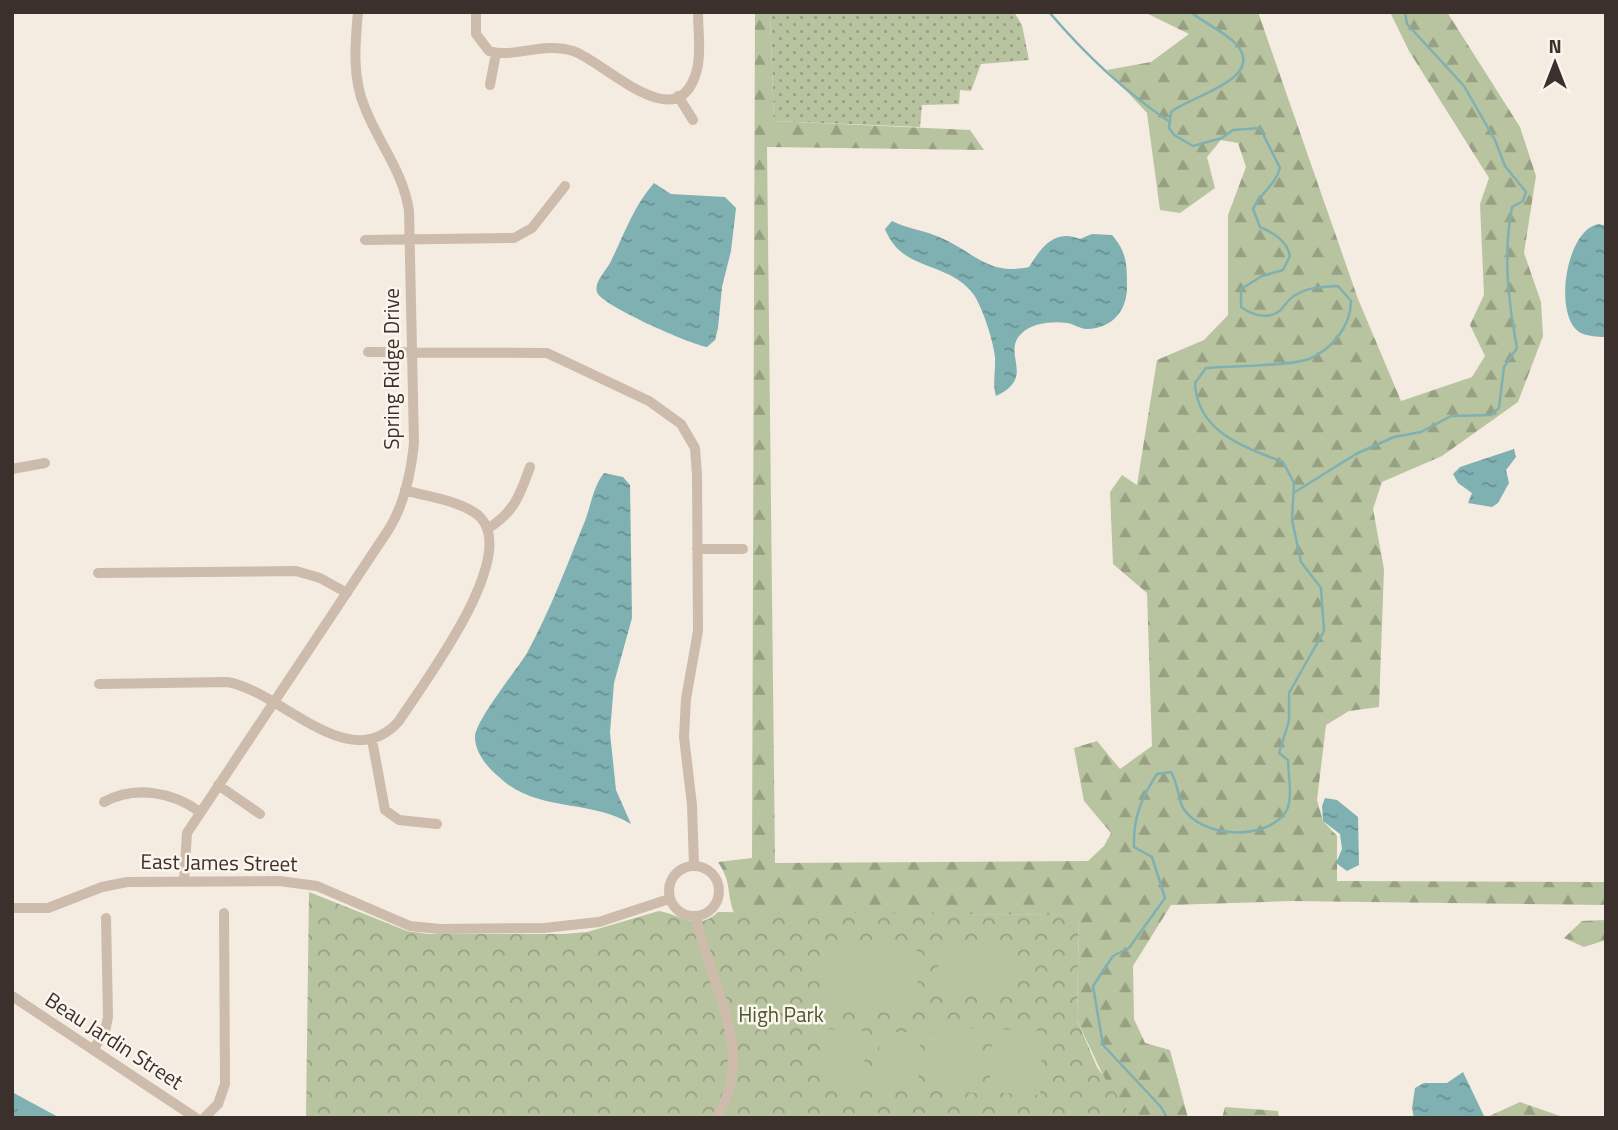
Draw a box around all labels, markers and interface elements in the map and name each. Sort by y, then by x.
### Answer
north arrow [1520,28,1590,98]
text: N [1548,31,1562,60]
street label: Spring Ridge Drive [375,288,407,450]
street label: East James Street [140,845,298,879]
street label: Beau Jardin Street [39,983,191,1097]
park label: High Park [738,998,824,1030]

